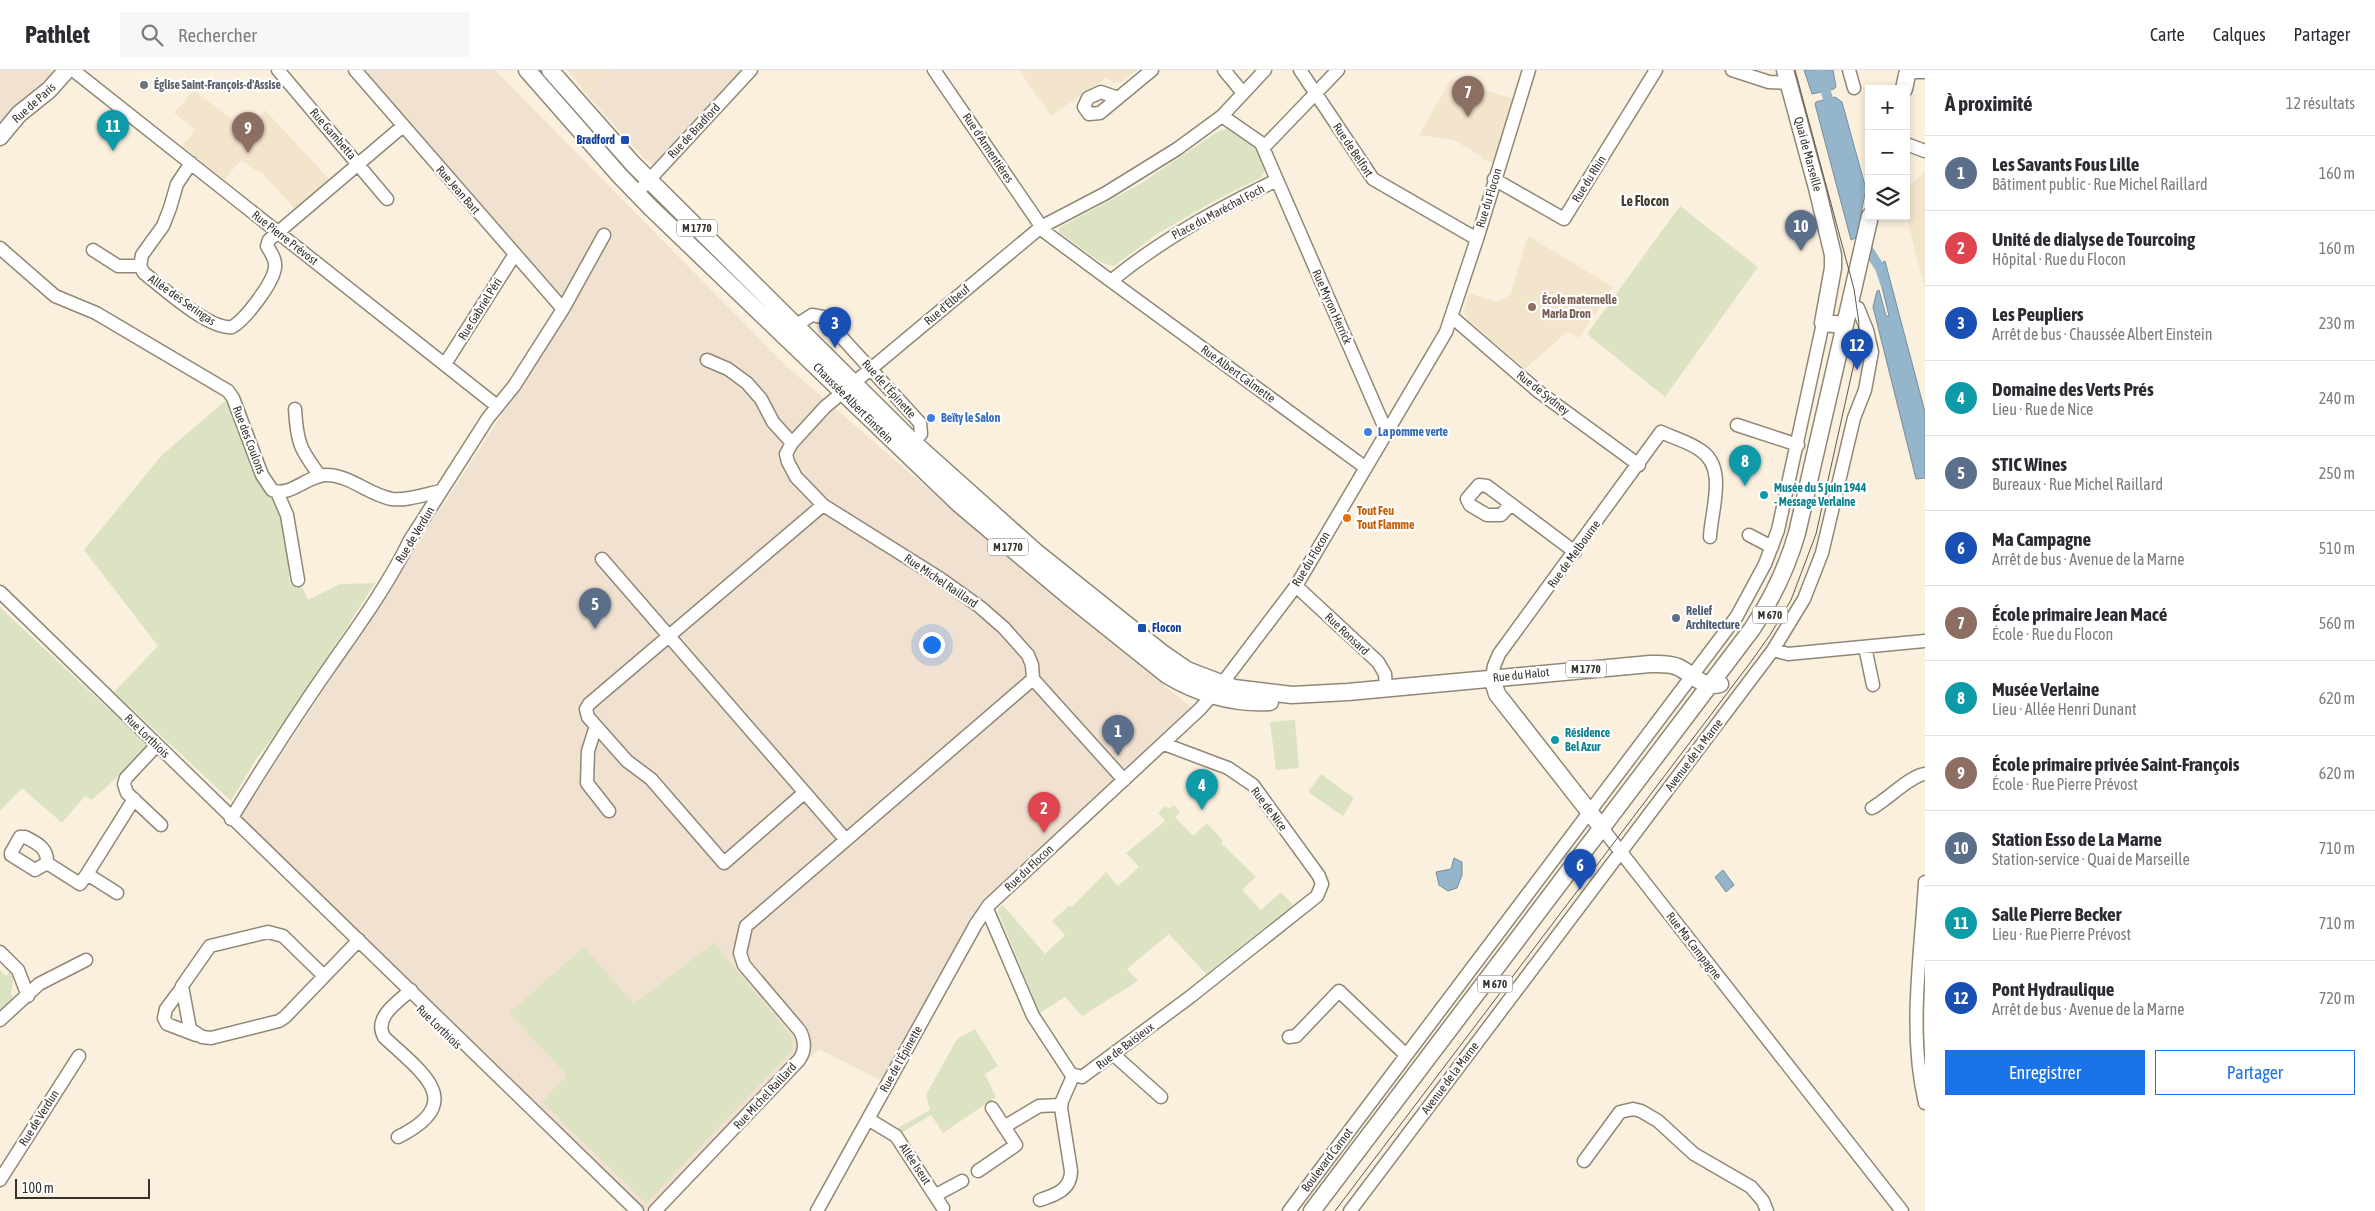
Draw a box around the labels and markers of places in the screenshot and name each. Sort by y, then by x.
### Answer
pin: 7 [1452,76,1484,117]
place label: Église Saint-François-d'Assise [154,77,282,92]
marker: Église Saint-François-d'Assise [138,79,150,91]
pin: 11 [97,110,129,151]
pin: 9 [232,112,264,153]
place label: Bradford [577,133,615,147]
marker: Bradford [619,134,631,146]
pin: 10 [1785,210,1817,251]
place label: École maternelle Maria Dron [1542,292,1617,321]
marker: École maternelle Maria Dron [1526,301,1538,313]
pin: 3 [819,307,851,348]
pin: 12 [1841,329,1873,370]
place label: Beïty le Salon [941,411,1000,425]
marker: Beïty le Salon [925,412,937,424]
place label: La pomme verte [1378,425,1449,439]
marker: La pomme verte [1362,426,1374,438]
pin: 8 [1729,445,1761,486]
place label: Musée du 5 juin 1944 - Message Verlaine [1774,481,1867,509]
marker: Musée du 5 juin 1944 - Message Verlaine [1758,489,1770,501]
place label: Tout Feu Tout Flamme [1357,504,1415,532]
marker: Tout Feu Tout Flamme [1341,512,1353,524]
pin: 5 [579,588,611,629]
place label: Relief Architecture [1685,604,1740,632]
marker: Relief Architecture [1670,612,1682,624]
place label: Flocon [1152,621,1182,635]
marker: Flocon [1136,622,1148,634]
pin: 1 [1102,715,1134,756]
place label: Résidence Bel Azur [1565,726,1611,754]
marker: Résidence Bel Azur [1549,734,1561,746]
pin: 4 [1186,769,1218,810]
pin: 2 [1028,792,1060,833]
pin: 6 [1564,849,1596,890]

